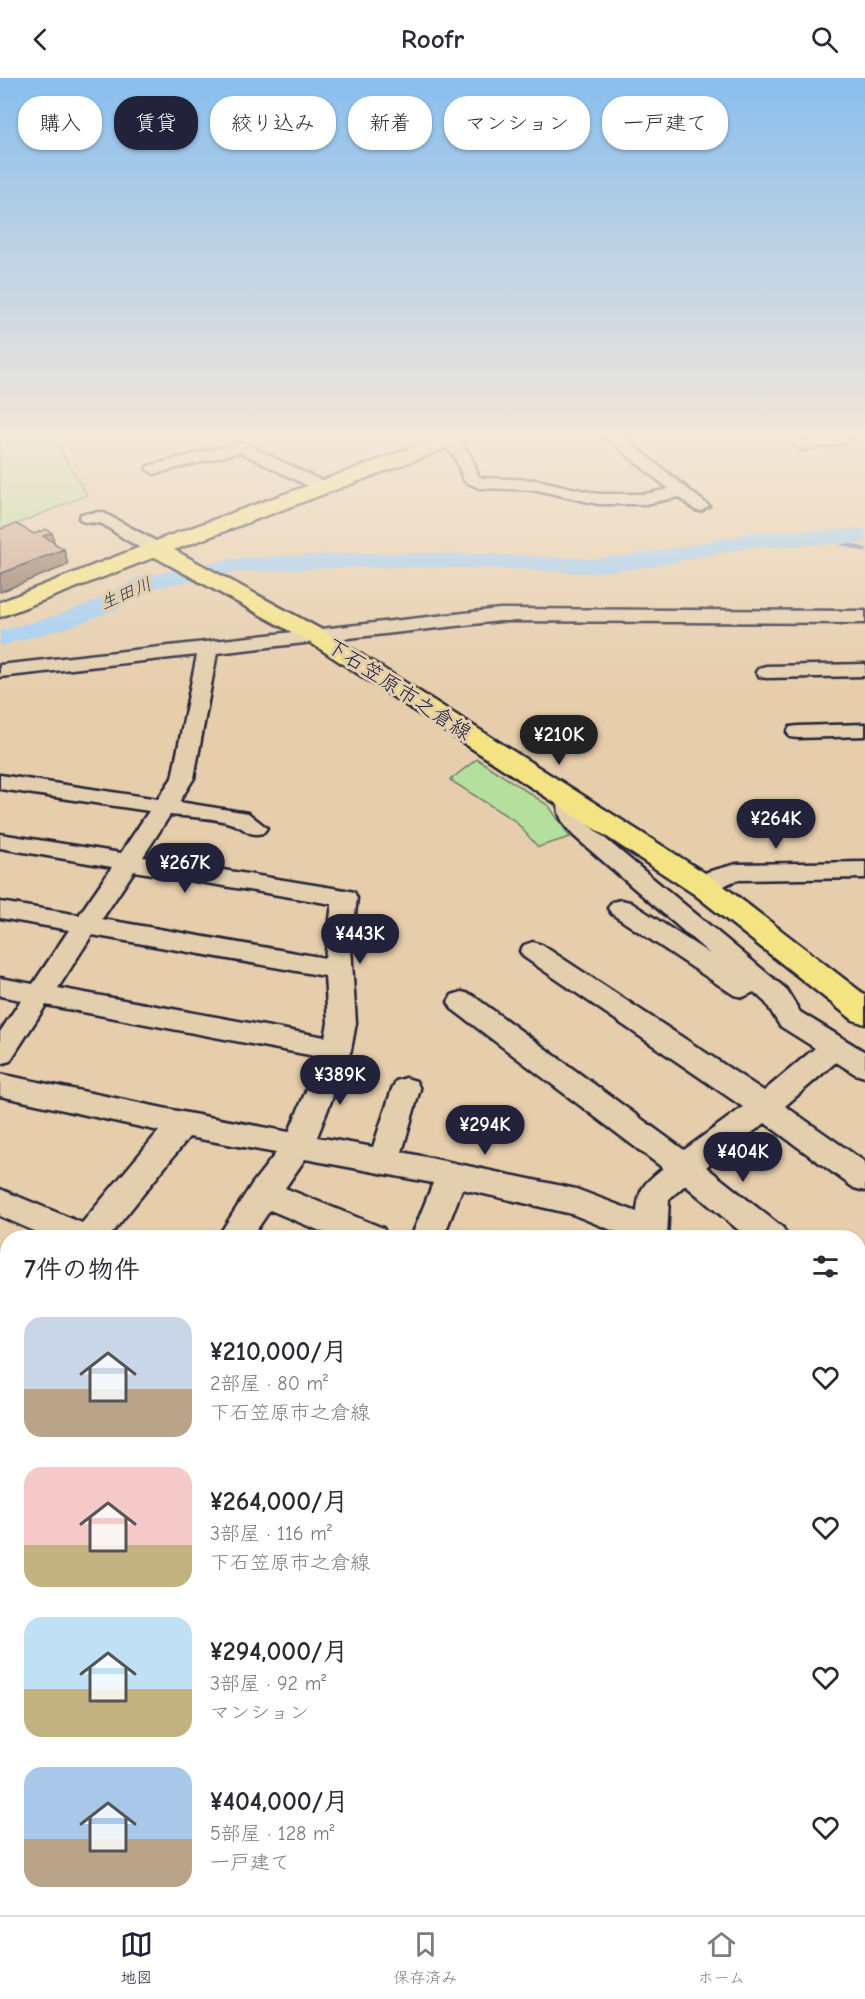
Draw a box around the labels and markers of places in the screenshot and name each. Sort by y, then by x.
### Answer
pin: ¥210K [517,715,601,766]
pin: ¥264K [734,799,818,850]
pin: ¥267K [143,843,227,894]
pin: ¥443K [318,914,402,965]
pin: ¥389K [298,1055,382,1106]
pin: ¥294K [443,1105,527,1156]
pin: ¥404K [701,1132,785,1183]

